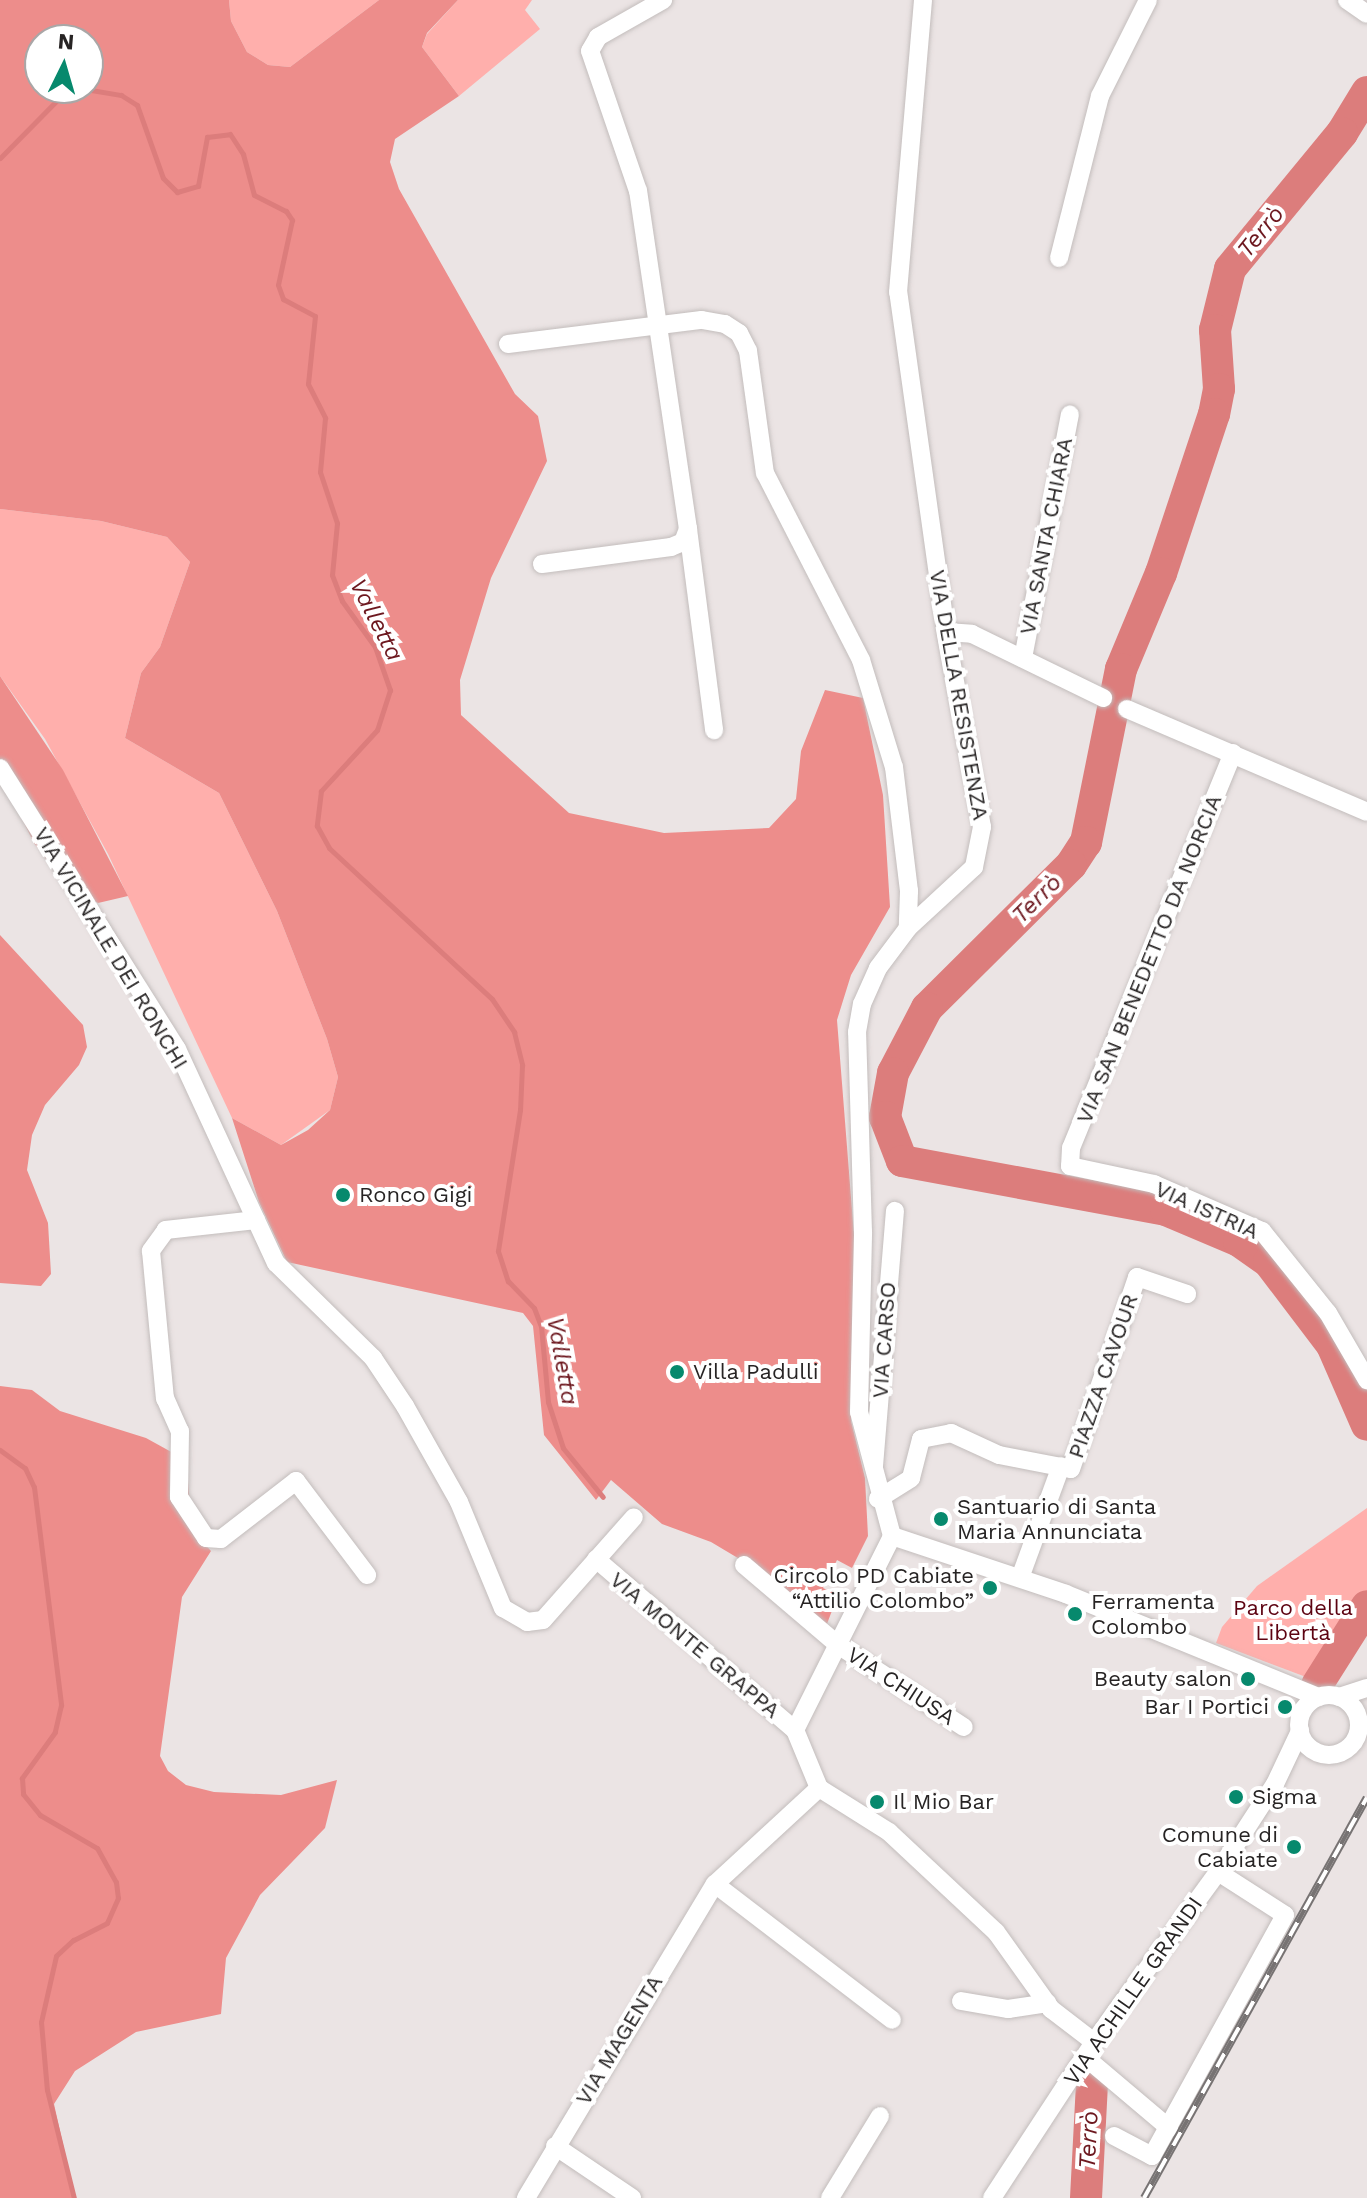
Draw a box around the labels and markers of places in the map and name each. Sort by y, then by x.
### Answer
place label: Ronco Gigi [359,1182,472,1208]
marker: Ronco Gigi [334,1186,352,1204]
place label: Villa Padulli [693,1359,819,1385]
marker: Villa Padulli [668,1363,686,1381]
place label: Santuario di Santa Maria Annunciata [957,1493,1156,1544]
marker: Santuario di Santa Maria Annunciata [932,1510,950,1528]
place label: Circolo PD Cabiate “Attilio Colombo” [774,1562,974,1614]
marker: Circolo PD Cabiate “Attilio Colombo” [981,1579,999,1597]
place label: Ferramenta Colombo [1091,1588,1215,1640]
marker: Ferramenta Colombo [1066,1605,1084,1623]
place label: Beauty salon [1093,1666,1232,1692]
marker: Beauty salon [1239,1670,1257,1688]
place label: Bar I Portici [1144,1694,1269,1720]
marker: Bar I Portici [1276,1698,1294,1716]
place label: Sigma [1252,1784,1317,1810]
marker: Sigma [1227,1788,1245,1806]
place label: Il Mio Bar [893,1789,995,1815]
marker: Il Mio Bar [868,1793,886,1811]
place label: Comune di Cabiate [1162,1821,1278,1872]
marker: Comune di Cabiate [1285,1838,1303,1856]

